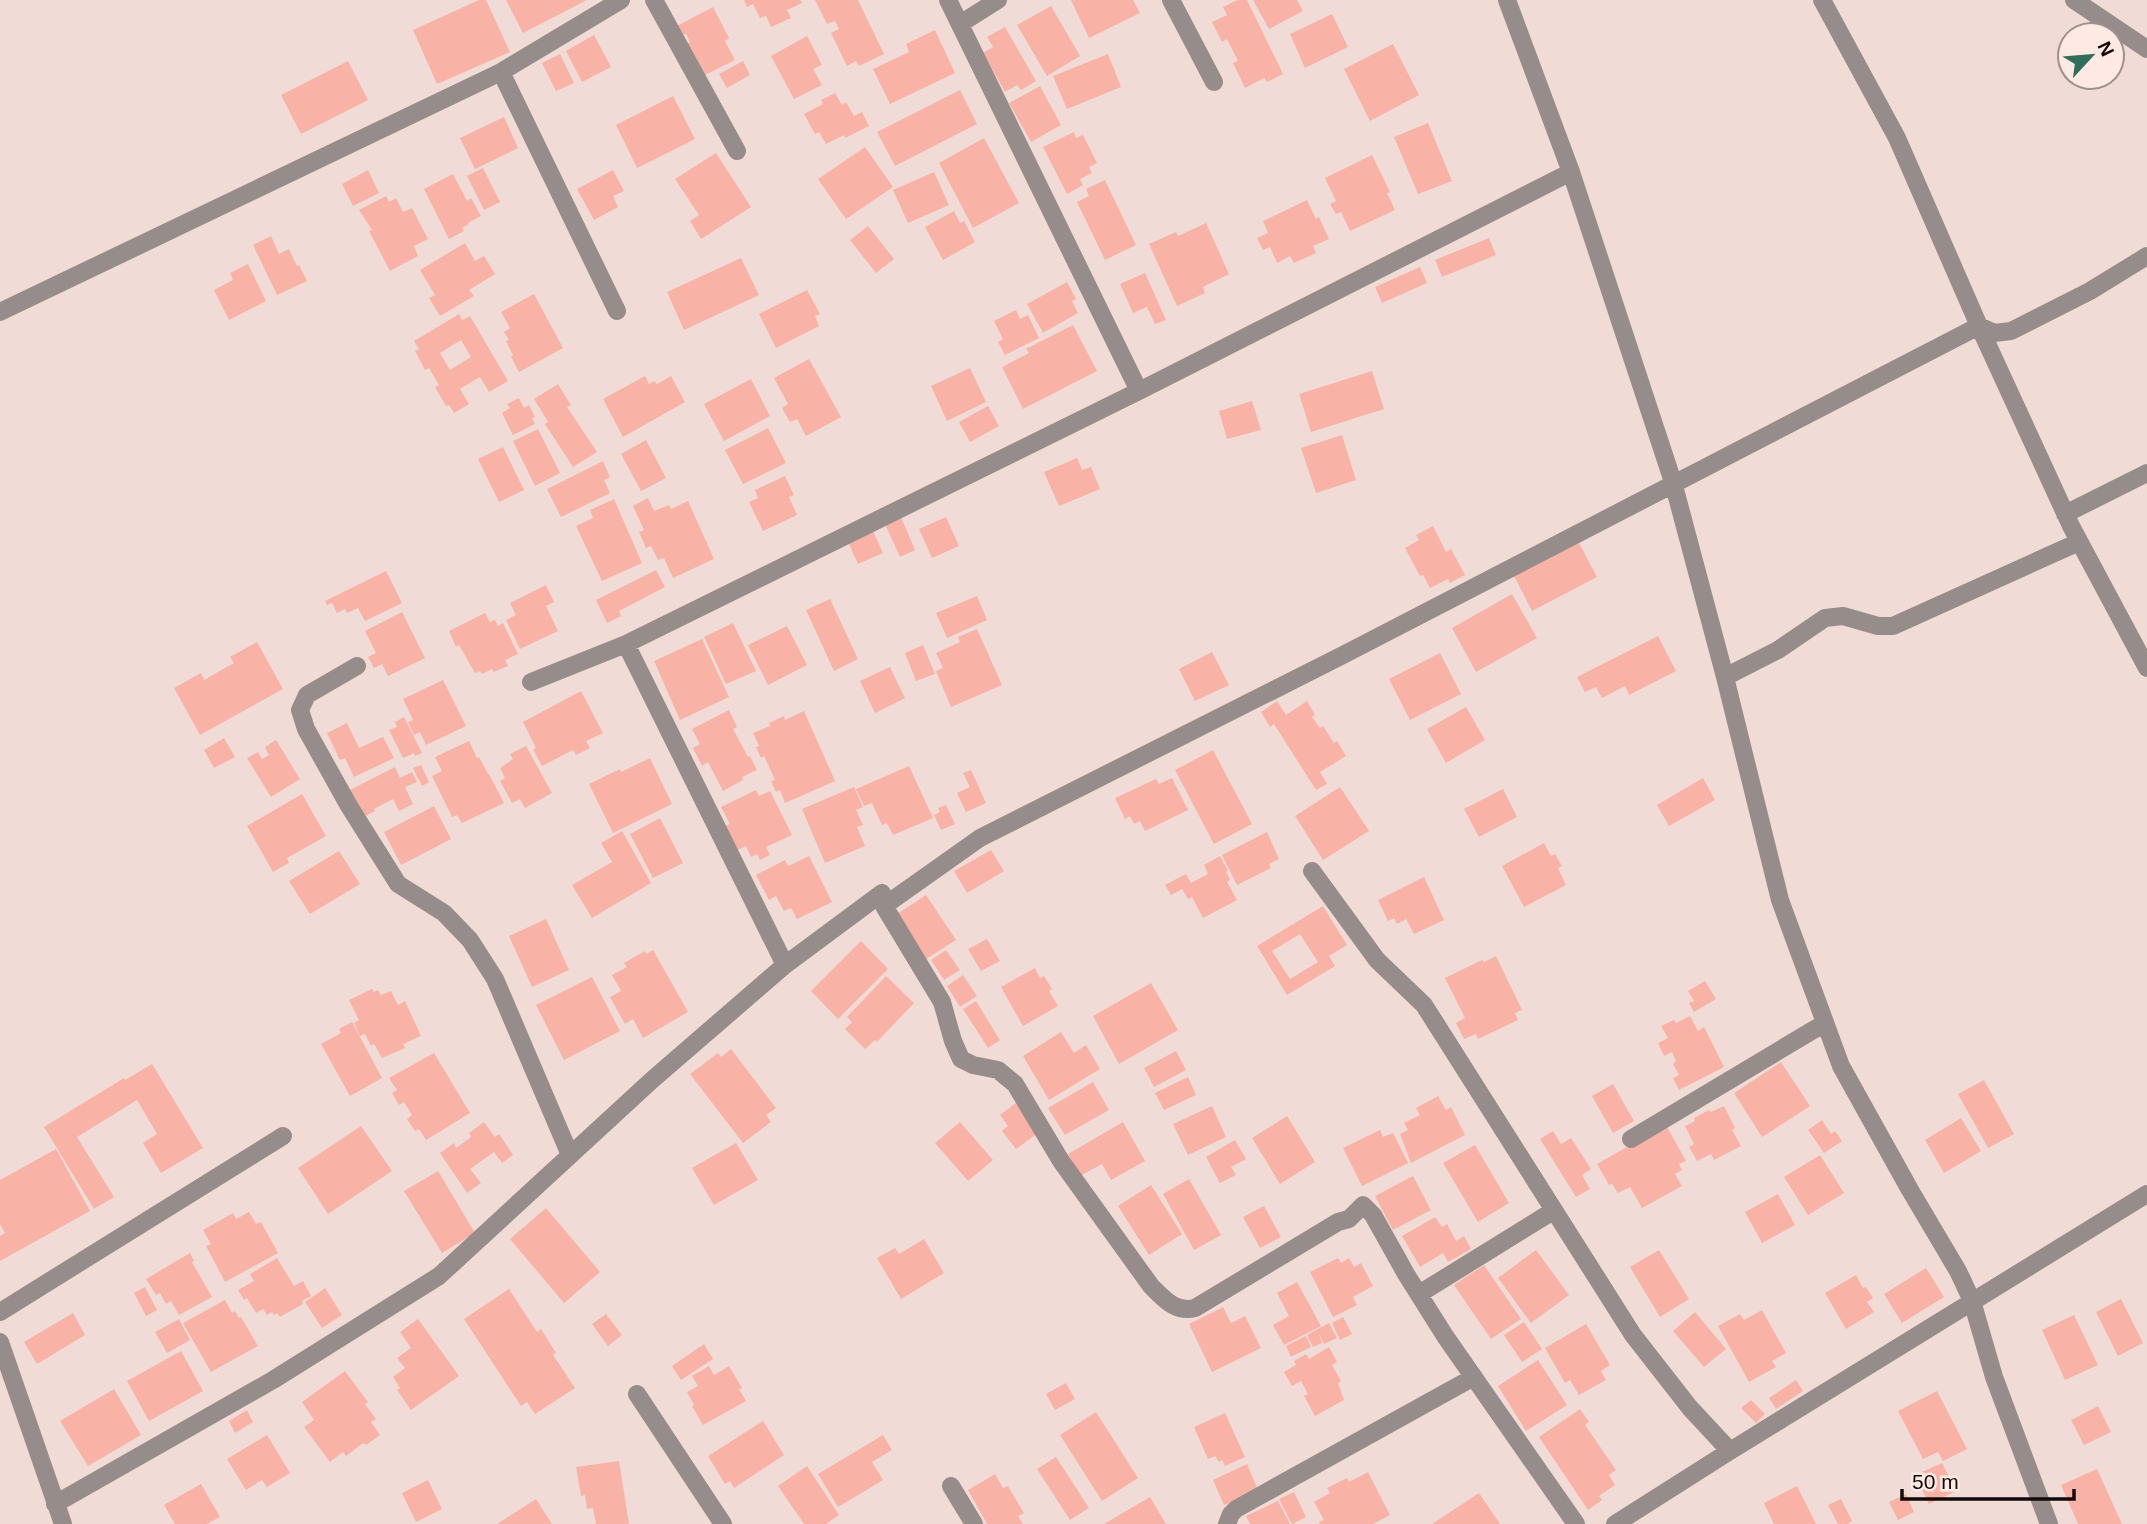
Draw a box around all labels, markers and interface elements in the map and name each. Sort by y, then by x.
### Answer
north arrow [2056,21,2126,91]
text: N [2093,38,2118,60]
scale bar [1902,1458,2074,1502]
text: 50 m [1912,1470,1959,1493]

